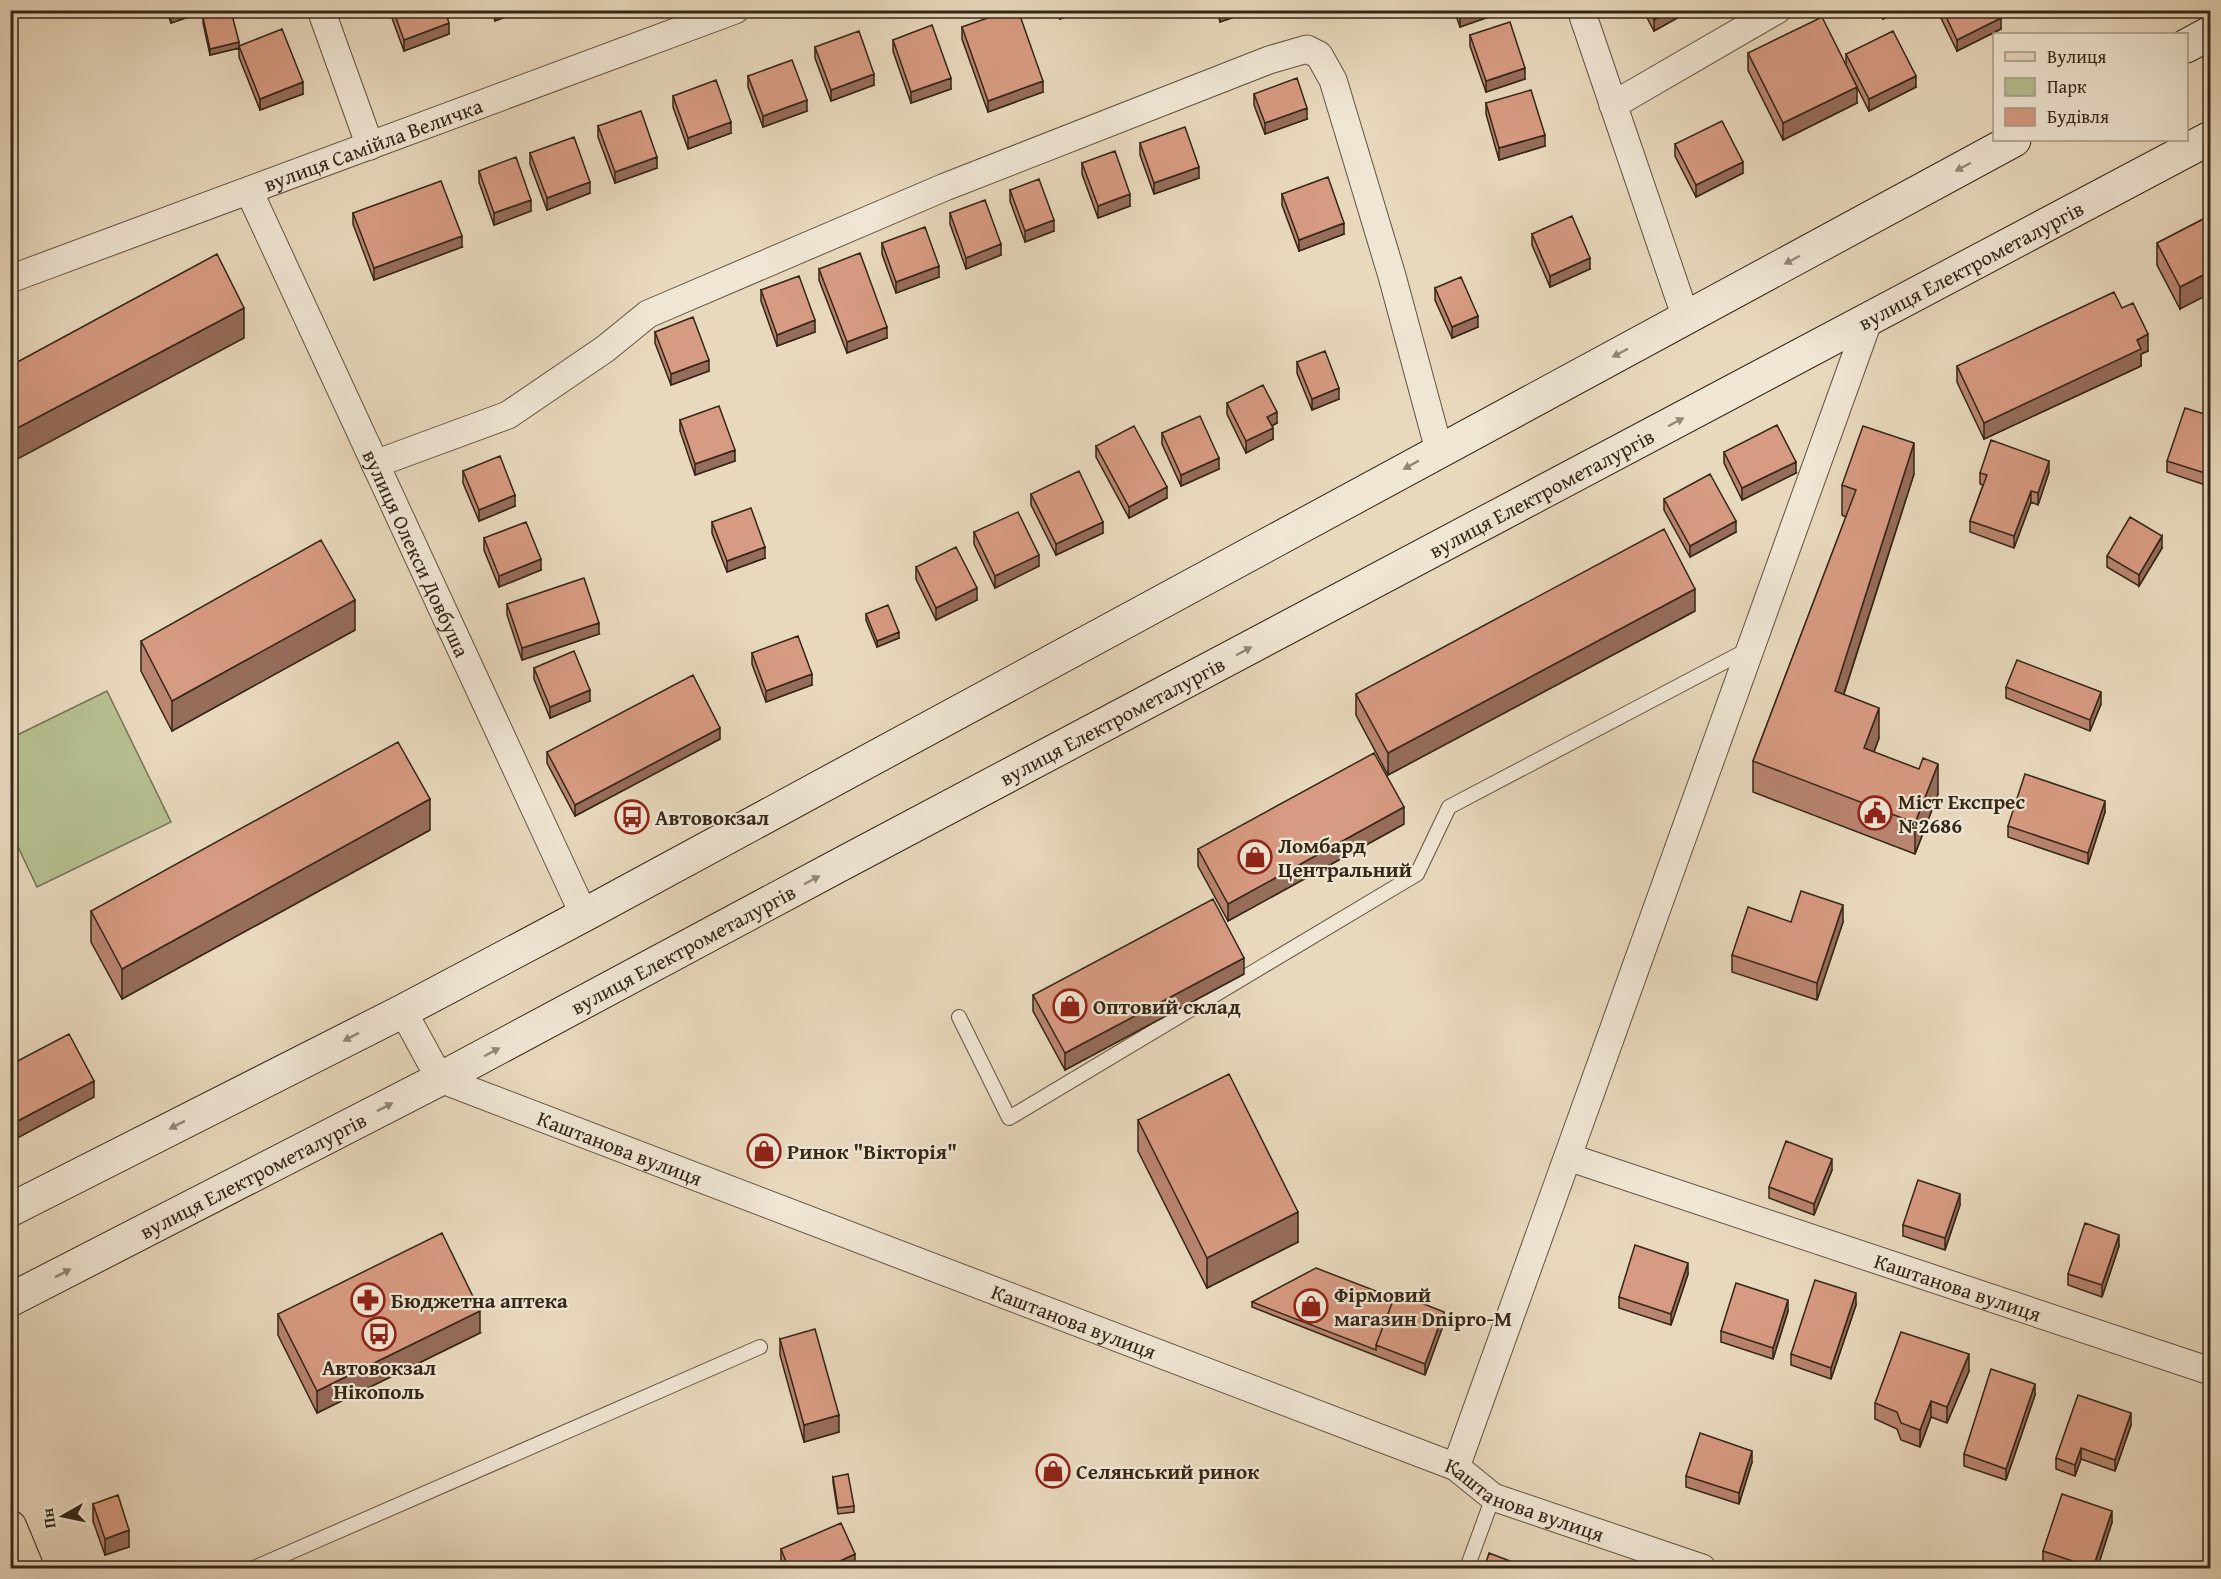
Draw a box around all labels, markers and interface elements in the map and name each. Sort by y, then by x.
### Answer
legend [1993,33,2188,141]
text: Вулиця [2047,43,2106,70]
text: Парк [2047,73,2087,100]
street label: вулиця Самійла Величка [259,90,487,199]
text: Будівля [2047,103,2109,130]
one-way arrow [1954,162,1971,172]
street label: вулиця Електрометалургів [1852,192,2089,338]
one-way arrow [1783,255,1800,265]
one-way arrow [1611,348,1628,358]
one-way arrow [1667,417,1684,427]
street label: вулиця Електрометалургів [1423,420,1659,565]
street label: вулиця Олекси Довбуша [355,444,478,662]
one-way arrow [1403,460,1420,470]
one-way arrow [1235,646,1252,656]
street label: вулиця Електрометалургів [994,648,1230,793]
place label: Міст Експрес №2686 [1898,786,2025,841]
public building icon: Міст Експрес №2686 [1857,795,1893,831]
bus stop icon: Автовокзал [614,799,650,835]
place label: Автовокзал [655,802,769,833]
place label: Ломбард Центральний [1278,830,1412,885]
shop icon: Ломбард Центральний [1237,839,1273,875]
one-way arrow [803,875,820,885]
street label: вулиця Електрометалургів [565,876,801,1022]
shop icon: Оптовий склад [1052,988,1088,1024]
place label: Оптовий склад [1093,991,1241,1022]
one-way arrow [342,1032,360,1042]
one-way arrow [484,1047,501,1057]
street label: Каштанова вулиця [533,1102,707,1193]
one-way arrow [377,1103,394,1112]
street label: вулиця Електрометалургів [134,1104,372,1246]
one-way arrow [168,1120,186,1130]
shop icon: Ринок "Вікторія" [746,1133,782,1169]
place label: Ринок "Вікторія" [787,1136,957,1167]
street label: Каштанова вулиця [1870,1245,2046,1329]
one-way arrow [54,1269,71,1278]
street label: Каштанова вулиця [987,1276,1161,1367]
place label: Фірмовий магазин Dnipro-M [1334,1279,1512,1334]
pharmacy icon: Бюджетна аптека [350,1282,386,1318]
place label: Бюджетна аптека [391,1285,568,1316]
shop icon: Фірмовий магазин Dnipro-M [1293,1288,1329,1324]
bus stop icon: Автовокзал Нікополь [361,1316,397,1352]
place label: Автовокзал Нікополь [322,1352,436,1407]
street label: Каштанова вулиця [1441,1449,1609,1549]
shop icon: Селянський ринок [1035,1453,1071,1489]
place label: Селянський ринок [1076,1456,1260,1487]
north arrow [33,1486,93,1546]
text: Пн [35,1506,62,1530]

